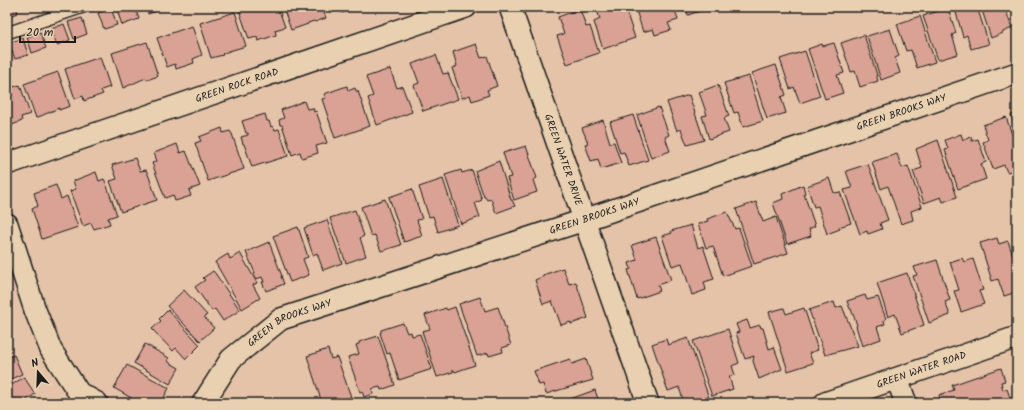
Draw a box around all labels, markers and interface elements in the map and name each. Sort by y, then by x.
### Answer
scale bar [20,18,75,44]
text: 20 m [26,23,54,42]
street label: GREEN ROCK ROAD [193,64,281,107]
street label: GREEN BROOKS WAY [854,89,949,135]
street label: GREEN WATER DRIVE [540,112,587,209]
street label: GREEN BROOKS WAY [547,193,643,239]
street label: GREEN BROOKS WAY [244,295,335,351]
street label: GREEN WATER ROAD [874,347,969,393]
north arrow [18,352,58,392]
text: N [29,354,41,373]

